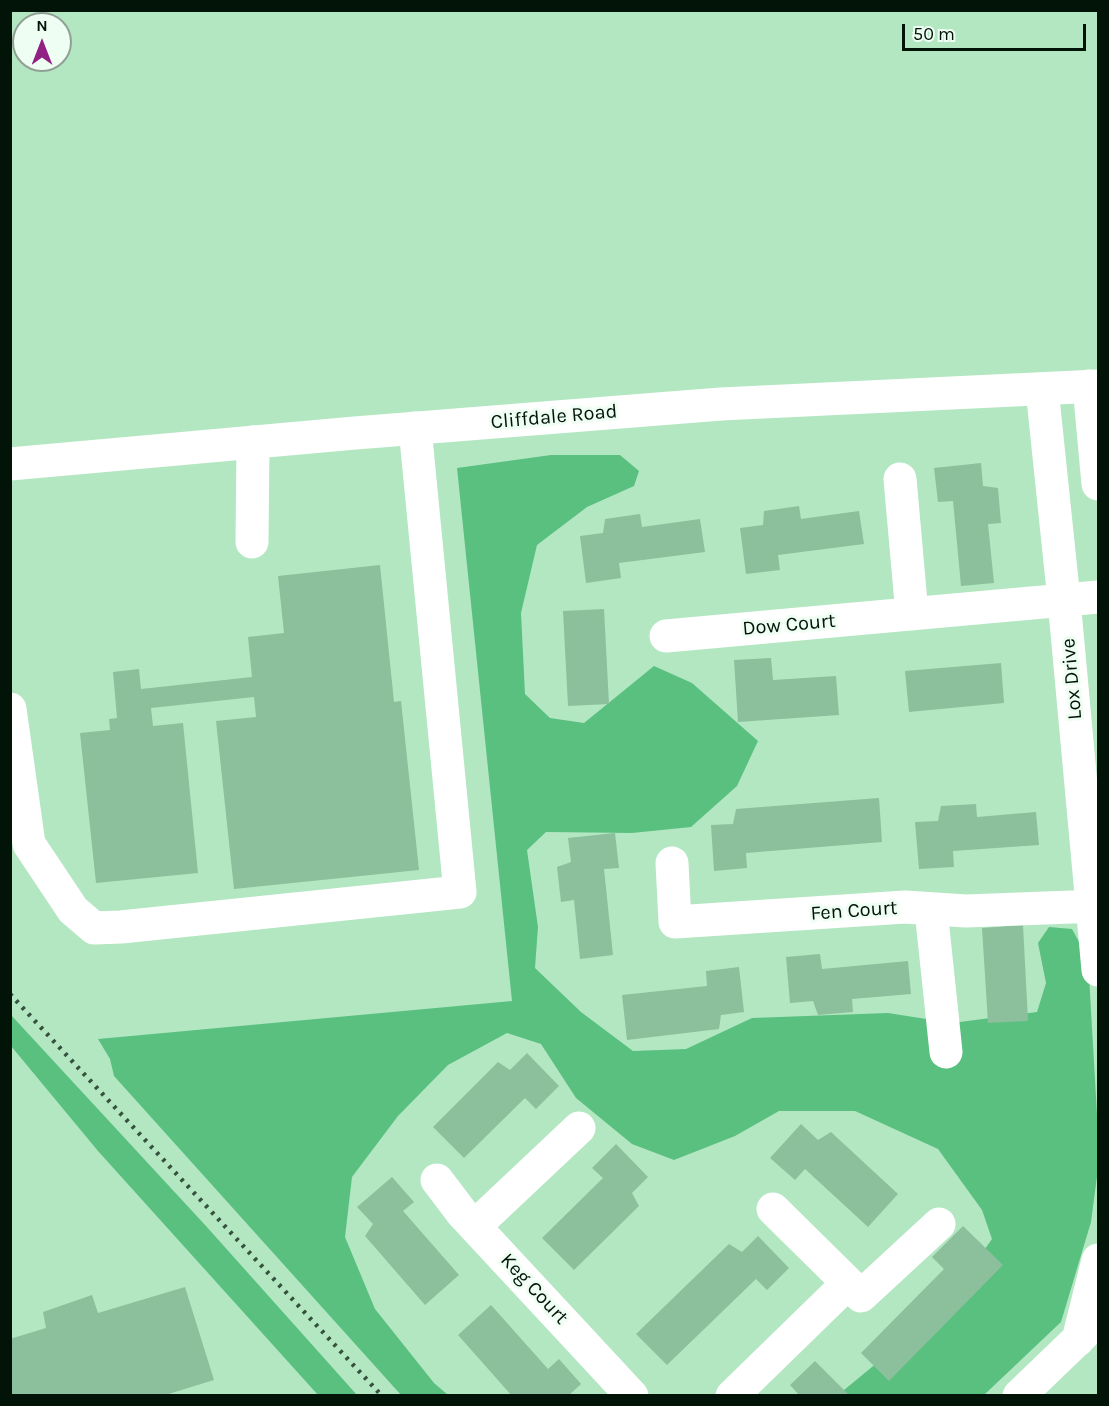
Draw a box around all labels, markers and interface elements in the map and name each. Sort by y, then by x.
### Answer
north arrow [12,12,72,72]
scale bar [905,12,1090,50]
text: N [36,16,48,35]
text: 50 m [913,23,955,45]
street label: Cliffdale Road [490,400,618,434]
street label: Dow Court [741,609,837,641]
street label: Lox Drive [1056,637,1088,721]
street label: Fen Court [810,896,898,926]
street label: Keg Court [495,1248,573,1330]

